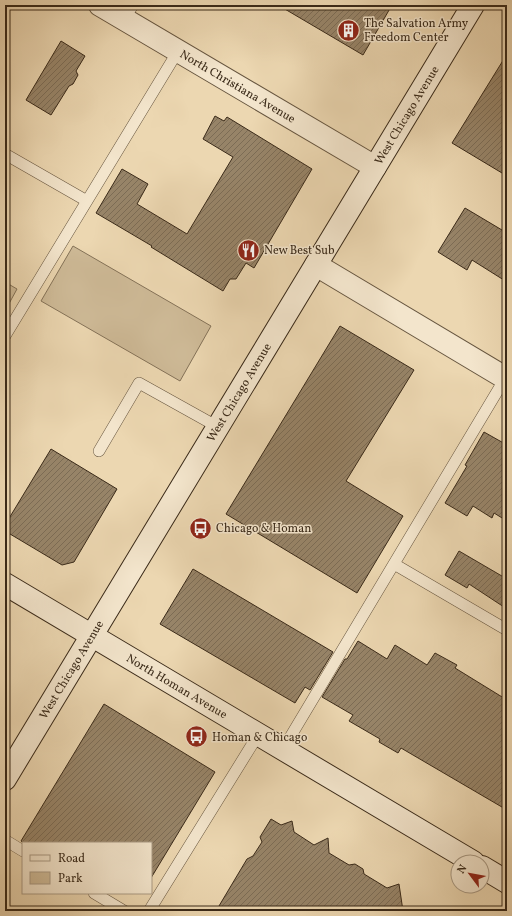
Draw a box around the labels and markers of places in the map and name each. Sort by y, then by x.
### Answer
place label: The Salvation Army Freedom Center [364,16,469,46]
building icon: The Salvation Army Freedom Center [336,17,362,43]
restaurant icon: New Best Sub [236,237,262,263]
place label: New Best Sub [264,243,335,259]
bus stop icon: Chicago & Homan [188,515,214,541]
place label: Chicago & Homan [216,521,311,537]
bus stop icon: Homan & Chicago [183,724,209,750]
place label: Homan & Chicago [212,730,307,746]

